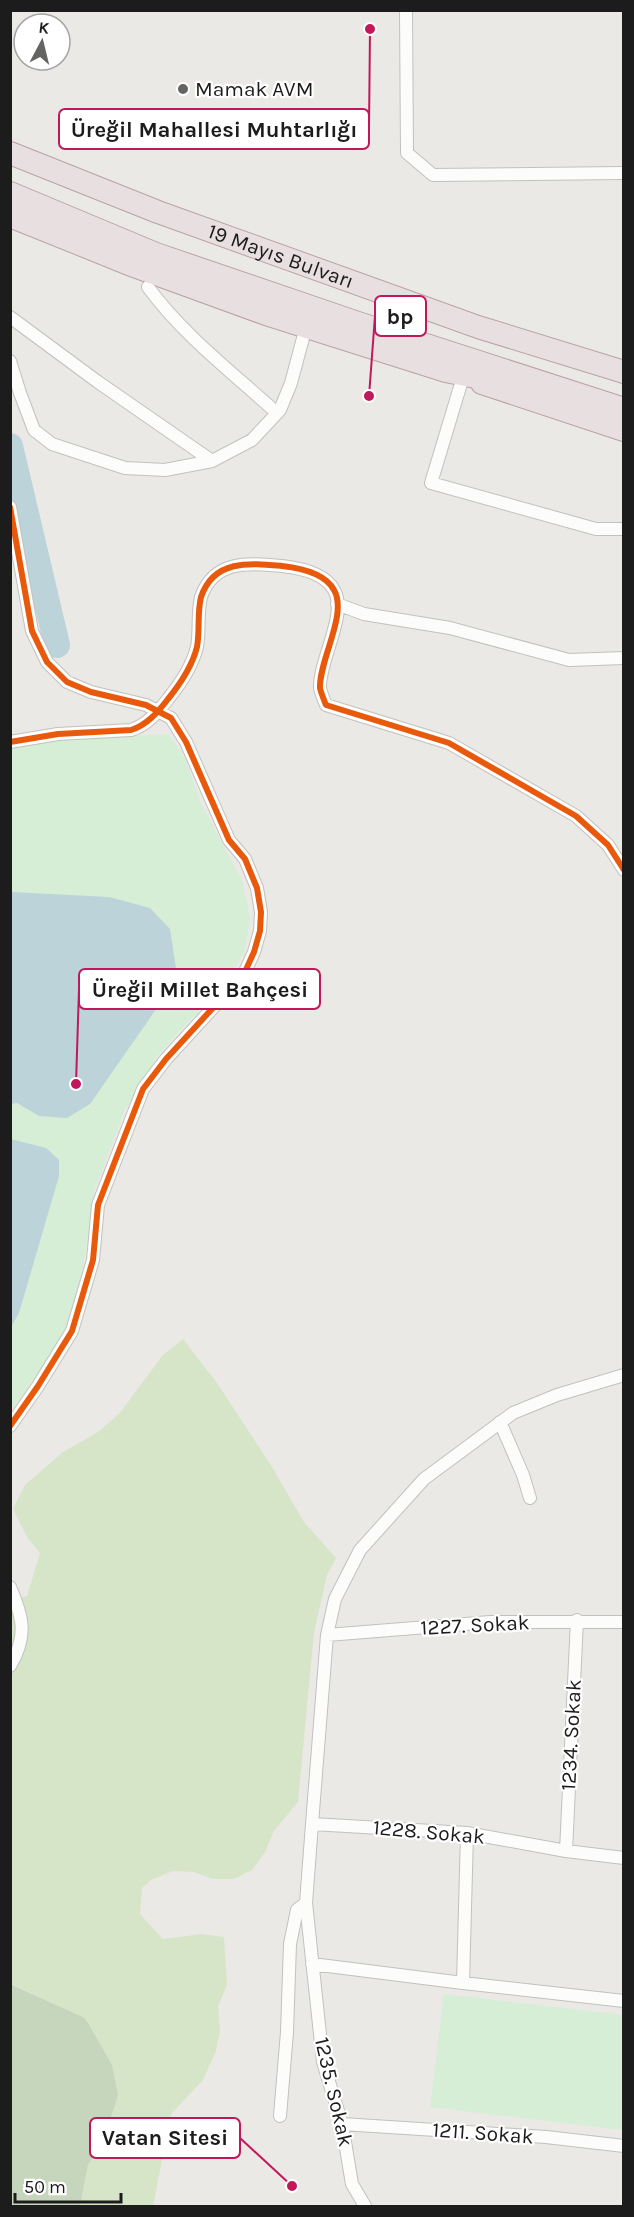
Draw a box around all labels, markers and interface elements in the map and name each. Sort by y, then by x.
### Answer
north arrow [12,12,72,72]
text: K [37,18,51,38]
place label: Mamak AVM [195,77,313,101]
marker: Mamak AVM [176,82,190,96]
callout: Üreğil Mahallesi Muhtarlığı [59,109,369,149]
text: Üreğil Mahallesi Muhtarlığı [71,117,357,143]
street label: 19 Mayıs Bulvarı [205,219,357,293]
callout: bp [375,296,426,336]
text: bp [387,304,413,330]
callout: Üreğil Millet Bahçesi [79,969,320,1009]
text: Üreğil Millet Bahçesi [92,977,308,1003]
street label: 1227. Sokak [420,1610,530,1640]
street label: 1234. Sokak [556,1679,586,1791]
street label: 1228. Sokak [372,1815,486,1849]
street label: 1235. Sokak [310,2035,358,2149]
callout: Vatan Sitesi [90,2118,240,2158]
street label: 1211. Sokak [432,2118,534,2149]
text: Vatan Sitesi [102,2125,228,2151]
scale bar [15,2166,122,2204]
text: 50 m [24,2176,66,2198]

